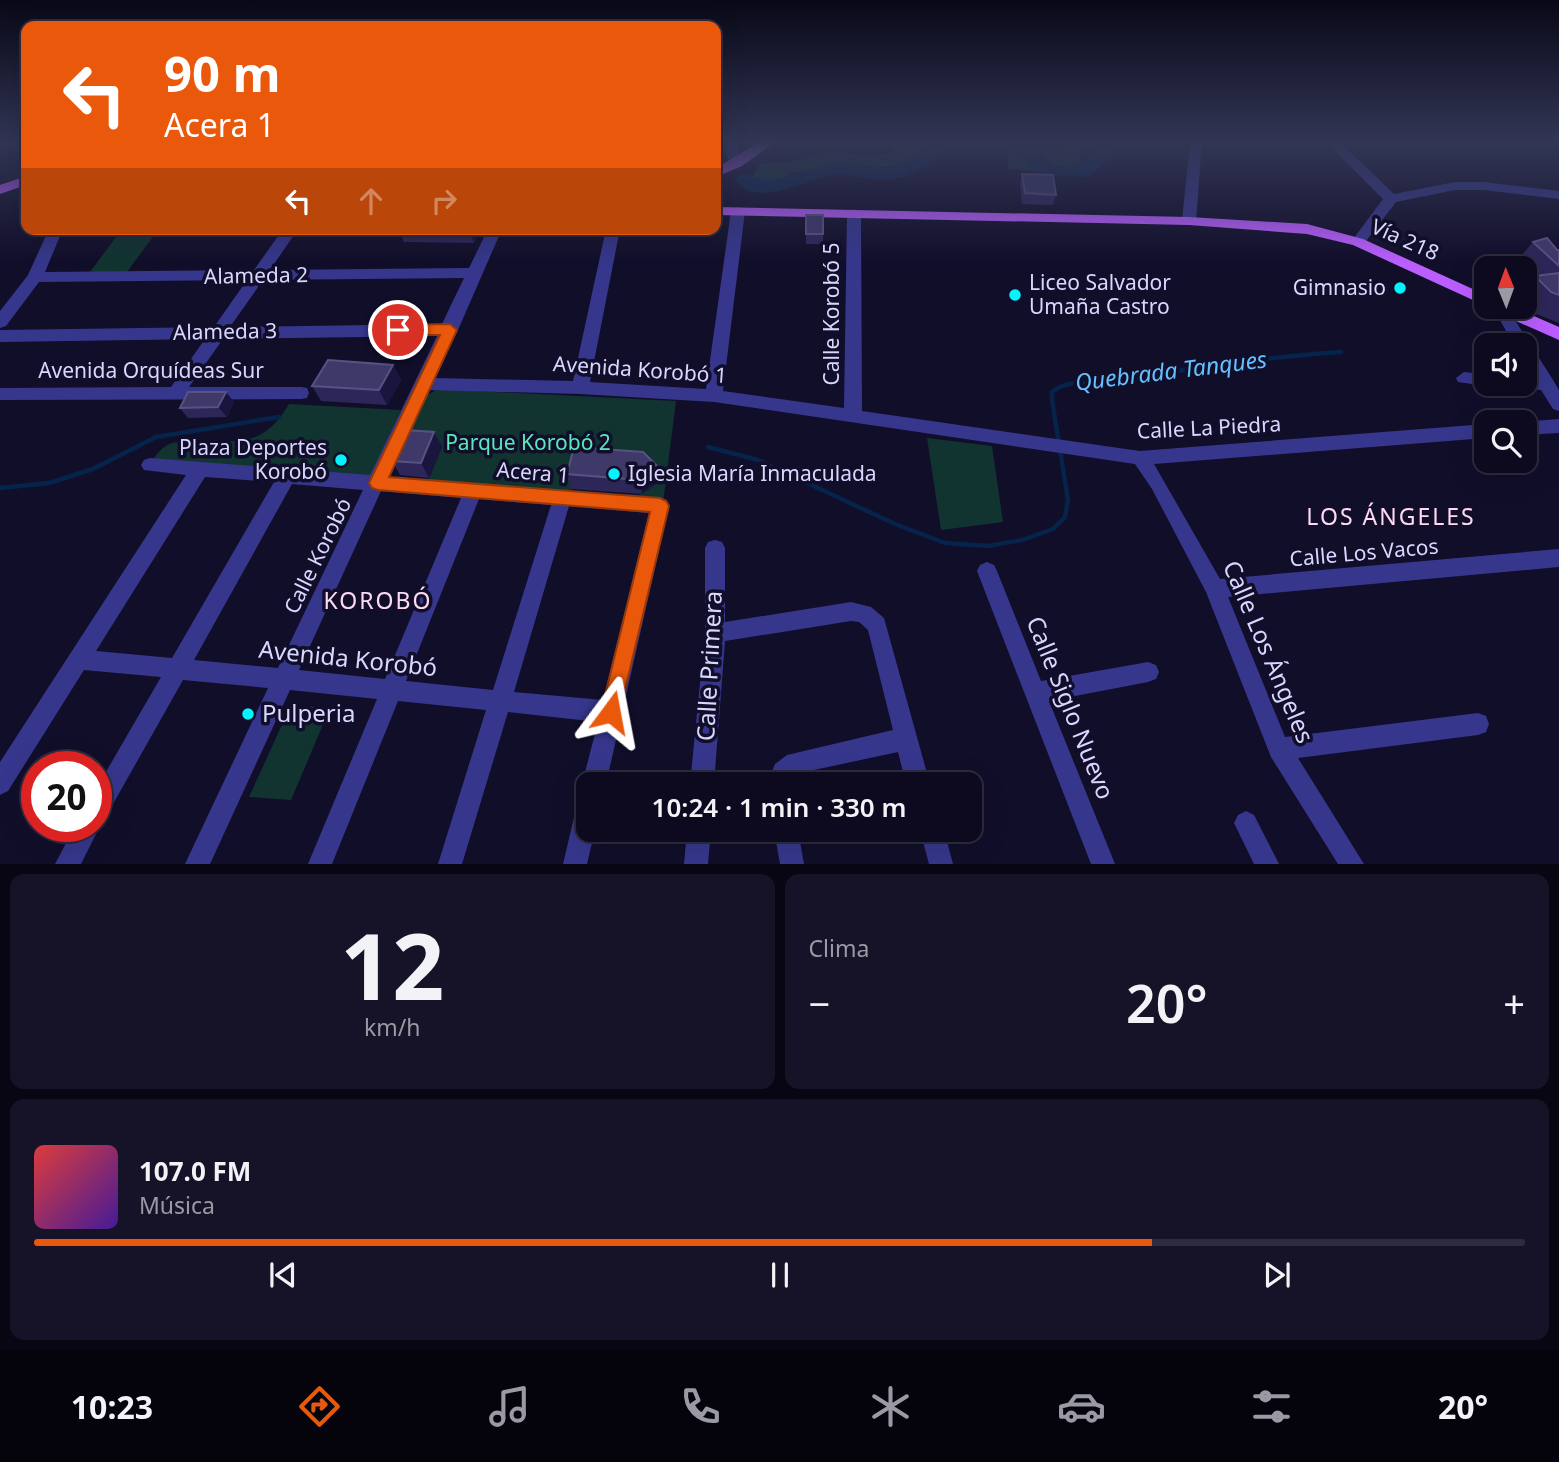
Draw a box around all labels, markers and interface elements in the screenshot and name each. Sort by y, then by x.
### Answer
text: 90 m [164,40,281,106]
icon: left [49,49,140,140]
text: Acera 1 [164,103,275,146]
icon: left [279,182,317,220]
icon: ahead [352,182,390,220]
icon: right [425,182,463,220]
street label: Vía 218 [1367,212,1444,266]
street label: Calle Korobó 5 [817,243,845,385]
north arrow [1474,256,1536,318]
map controls [1474,256,1537,473]
street label: Alameda 2 [204,260,308,290]
place label: Liceo Salvador Umaña Castro [1029,268,1171,320]
place label: Gimnasio [1293,273,1386,301]
marker: Gimnasio [1392,280,1408,296]
marker: Liceo Salvador Umaña Castro [1007,287,1023,303]
pin [368,300,428,360]
icon: arrive [379,311,417,349]
street label: Alameda 3 [173,316,277,346]
button: sound [1474,333,1537,396]
water label: Quebrada Tanques [1073,342,1269,398]
street label: Avenida Korobó 1 [552,349,728,389]
street label: Avenida Orquídeas Sur [38,356,264,384]
street label: Calle La Piedra [1136,409,1282,445]
button: search [1474,410,1537,473]
park label: Parque Korobó 2 [445,428,611,456]
place label: Plaza Deportes Korobó [179,433,327,485]
marker: Plaza Deportes Korobó [333,452,349,468]
street label: Acera 1 [496,455,571,489]
place label: Iglesia María Inmaculada [628,459,877,487]
marker: Iglesia María Inmaculada [606,466,622,482]
street label: Calle Korobó [277,493,357,618]
district label: LOS ÁNGELES [1306,500,1476,532]
street label: Calle Los Vacos [1288,532,1439,572]
street label: Calle Los Ángeles [1216,555,1323,748]
district label: KOROBÓ [324,584,432,616]
street label: Calle Primera [688,590,729,742]
street label: Calle Siglo Nuevo [1020,611,1123,804]
street label: Avenida Korobó [257,632,439,683]
position arrow [574,675,648,749]
place label: Pulperia [262,696,355,729]
marker: Pulperia [240,706,256,722]
speed limit sign: 20 [21,751,112,842]
text: 10:24 · 1 min · 330 m [652,789,906,825]
text: 12 [340,903,444,1027]
text: Clima [809,932,869,964]
text: 20° [1126,967,1208,1038]
text: − [809,977,830,1029]
text: + [1503,977,1525,1029]
text: km/h [364,1011,421,1043]
text: 107.0 FM [139,1153,251,1189]
text: Música [139,1189,215,1221]
icon: previous [264,1256,302,1294]
icon: pause [761,1256,799,1294]
icon: next [1258,1256,1296,1294]
icon: directions [295,1382,344,1431]
icon: music [485,1382,534,1431]
icon: phone [676,1382,725,1431]
icon: climate [866,1382,915,1431]
icon: car [1057,1382,1106,1431]
icon: filters [1247,1382,1296,1431]
text: 10:23 [71,1385,153,1428]
text: 20° [1438,1385,1488,1428]

